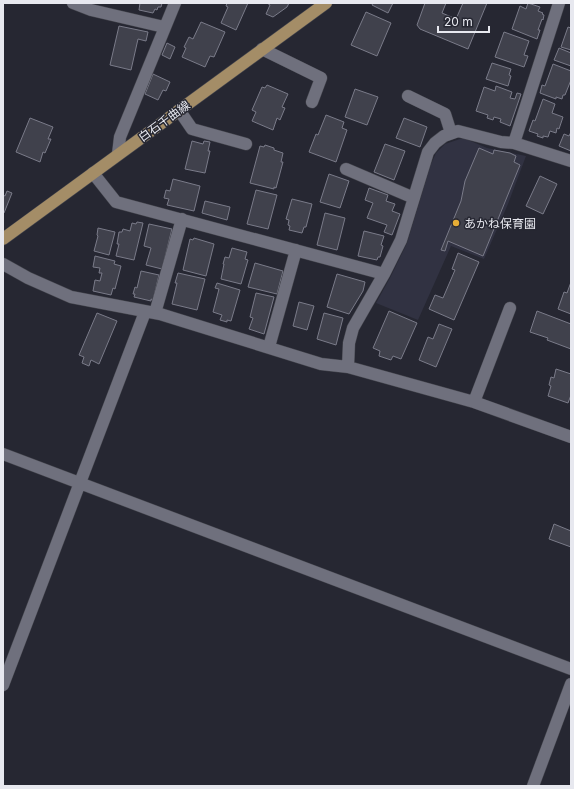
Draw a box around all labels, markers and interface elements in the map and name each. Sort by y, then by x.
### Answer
scale bar [438,8,489,34]
text: 20 m [444,14,473,29]
street label: 白石千曲線 [135,97,193,145]
place label: あかね保育園 [464,216,536,231]
marker: あかね保育園 [451,218,461,228]

